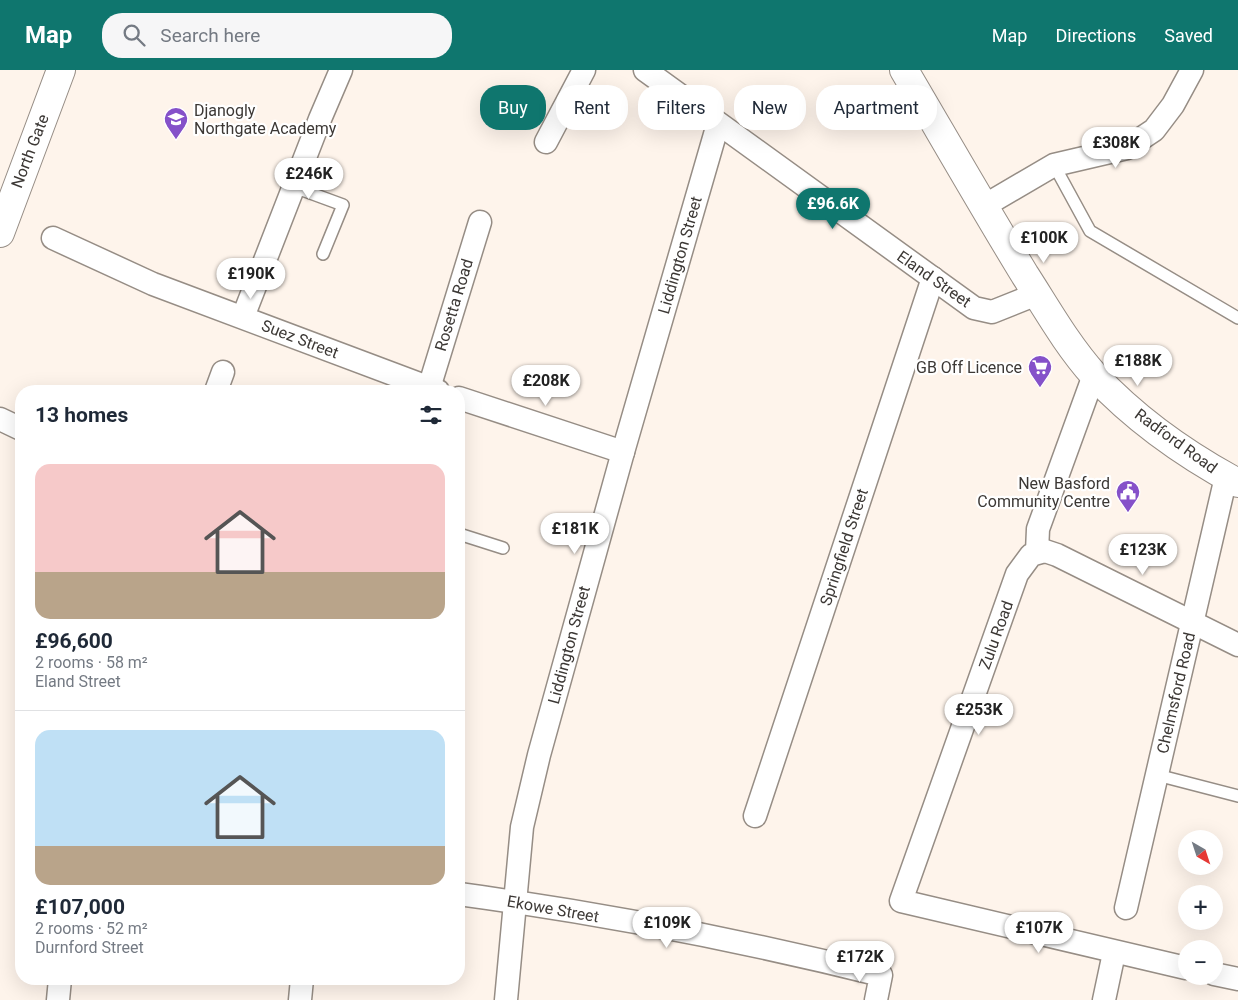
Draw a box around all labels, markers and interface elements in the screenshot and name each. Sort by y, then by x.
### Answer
search box [102,13,452,58]
text: Map [25,21,72,49]
icon: search [120,21,148,49]
text: Search here [160,24,260,47]
text: Map [992,25,1027,46]
text: Directions [1055,25,1136,46]
text: Saved [1164,25,1213,46]
chip: Buy [480,85,546,130]
chip: Rent [556,85,628,130]
chip: Filters [638,85,724,130]
chip: New [734,85,806,130]
chip: Apartment [816,85,937,130]
place label: Djanogly Northgate Academy [194,101,337,138]
school or university icon: Djanogly Northgate Academy [163,106,189,140]
street label: North Gate [7,111,53,191]
pin: £308K [1081,126,1151,169]
text: £308K [1092,133,1140,152]
pin: £246K [274,158,344,200]
text: £246K [285,164,333,183]
pin: £96.6K [792,188,874,230]
street label: Liddington Street [654,194,706,316]
text: £96.6K [807,194,859,213]
pin: £100K [1009,222,1079,264]
text: £100K [1020,228,1068,247]
street label: Eland Street [893,247,975,311]
street label: Rosetta Road [431,257,477,353]
pin: £190K [216,258,286,300]
text: £190K [227,264,275,283]
street label: Suez Street [259,316,341,362]
pin: £188K [1103,344,1173,387]
text: £188K [1114,351,1162,370]
supermarket icon: GB Off Licence [1027,354,1053,388]
place label: GB Off Licence [916,358,1022,377]
pin: £208K [511,364,581,407]
text: £208K [522,371,570,390]
icon: filters [417,401,445,429]
text: 13 homes [35,403,128,427]
street label: Radford Road [1131,405,1221,477]
place label: New Basford Community Centre [977,474,1110,511]
public building icon: New Basford Community Centre [1115,479,1141,513]
street label: Springfield Street [816,486,872,608]
icon: home [195,497,285,587]
pin: £181K [540,512,610,555]
text: £181K [551,519,599,538]
pin: £123K [1108,534,1178,576]
text: £123K [1119,540,1167,559]
street label: Liddington Street [544,584,594,706]
street label: Zulu Road [975,598,1017,672]
text: £96,600 [35,629,113,653]
street label: Chelmsford Road [1153,631,1199,755]
text: 2 rooms · 58 m² [35,653,148,672]
text: Eland Street [35,672,121,691]
pin: £253K [944,694,1014,736]
text: £253K [955,700,1003,719]
icon: home [195,762,285,852]
north arrow [1178,830,1222,875]
map controls [1178,830,1223,985]
button: + [1178,885,1223,930]
street label: Ekowe Street [506,892,600,926]
text: £107,000 [35,895,125,919]
pin: £109K [632,906,702,949]
pin: £107K [1004,912,1074,954]
text: £109K [643,913,691,932]
text: £107K [1015,918,1063,937]
text: 2 rooms · 52 m² [35,919,148,938]
text: Durnford Street [35,938,144,957]
pin: £172K [825,940,895,983]
button: − [1178,940,1223,985]
text: £172K [836,947,884,966]

